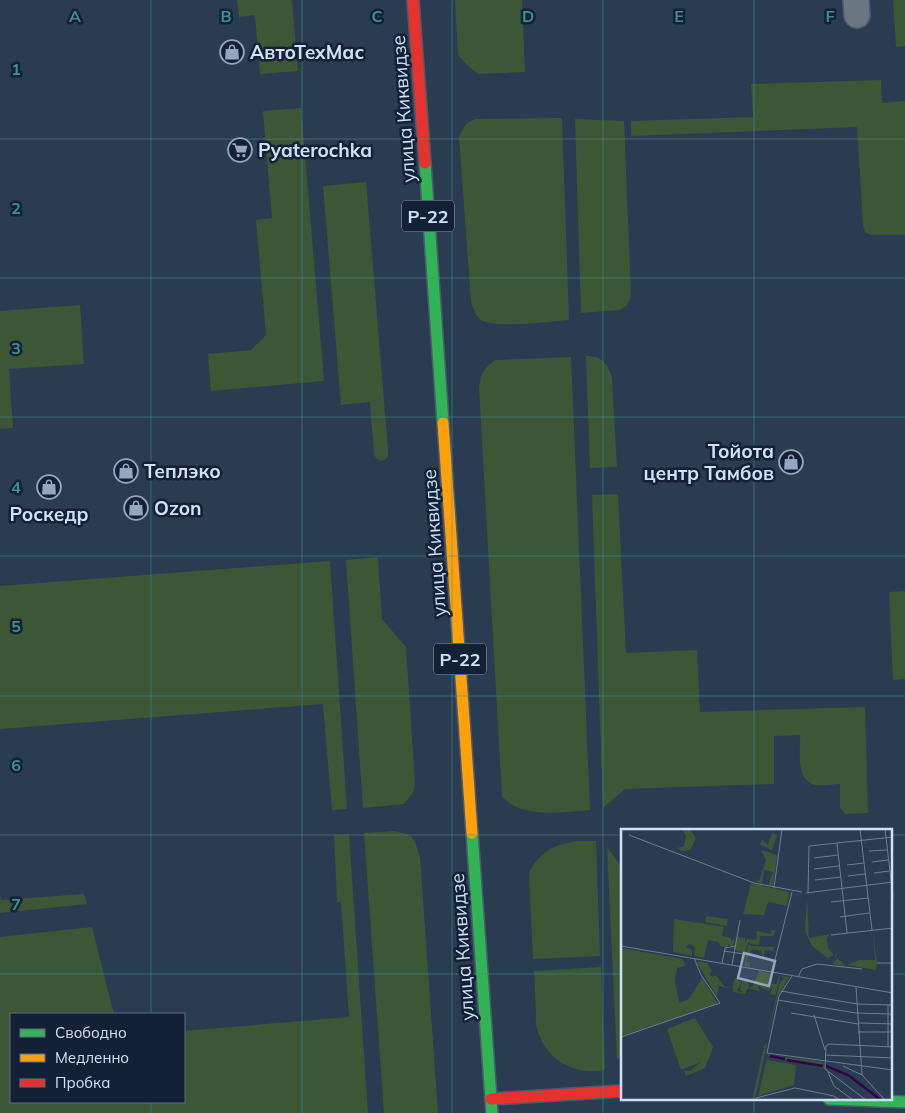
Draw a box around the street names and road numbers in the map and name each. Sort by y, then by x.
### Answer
street label: улица Киквидзе [386,34,420,184]
road number: Р-22 [402,200,454,232]
street label: улица Киквидзе [417,468,451,618]
road number: Р-22 [434,644,486,674]
street label: улица Киквидзе [445,872,479,1022]

